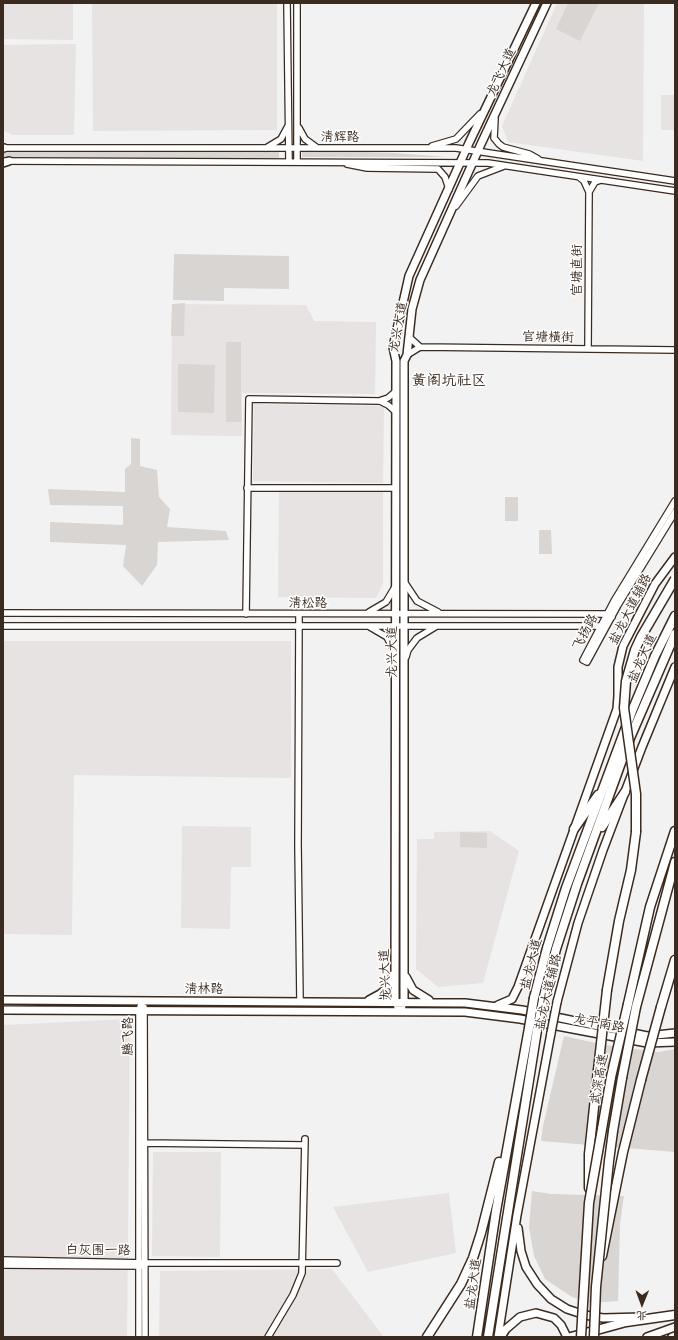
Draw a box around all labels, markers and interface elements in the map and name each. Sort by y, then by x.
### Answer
street label: 龙飞大道 [483,45,519,99]
street label: 清辉路 [321,129,359,145]
street label: 官塘直街 [569,244,585,296]
street label: 龙兴大道 [386,300,410,354]
street label: 官塘横街 [522,329,574,345]
district label: 黄阁坑社区 [412,371,486,389]
street label: 盐龙大道辅路 [605,571,655,647]
street label: 清松路 [289,595,327,611]
street label: 飞扬路 [569,611,601,653]
street label: 龙兴大道 [384,626,400,678]
street label: 盐龙大道 [624,631,660,685]
street label: 盐龙大道 [517,937,545,991]
street label: 龙兴大道 [376,949,394,1001]
street label: 盐龙大道辅路 [532,952,564,1032]
street label: 清林路 [185,981,223,997]
street label: 龙平南路 [572,1010,626,1036]
street label: 腾飞路 [120,1017,136,1055]
street label: 武深高速 [587,1052,611,1106]
street label: 白灰围一路 [65,1242,131,1258]
street label: 盐龙大道 [462,1257,484,1311]
north arrow [622,1284,662,1324]
text: 北 [636,1309,647,1324]

